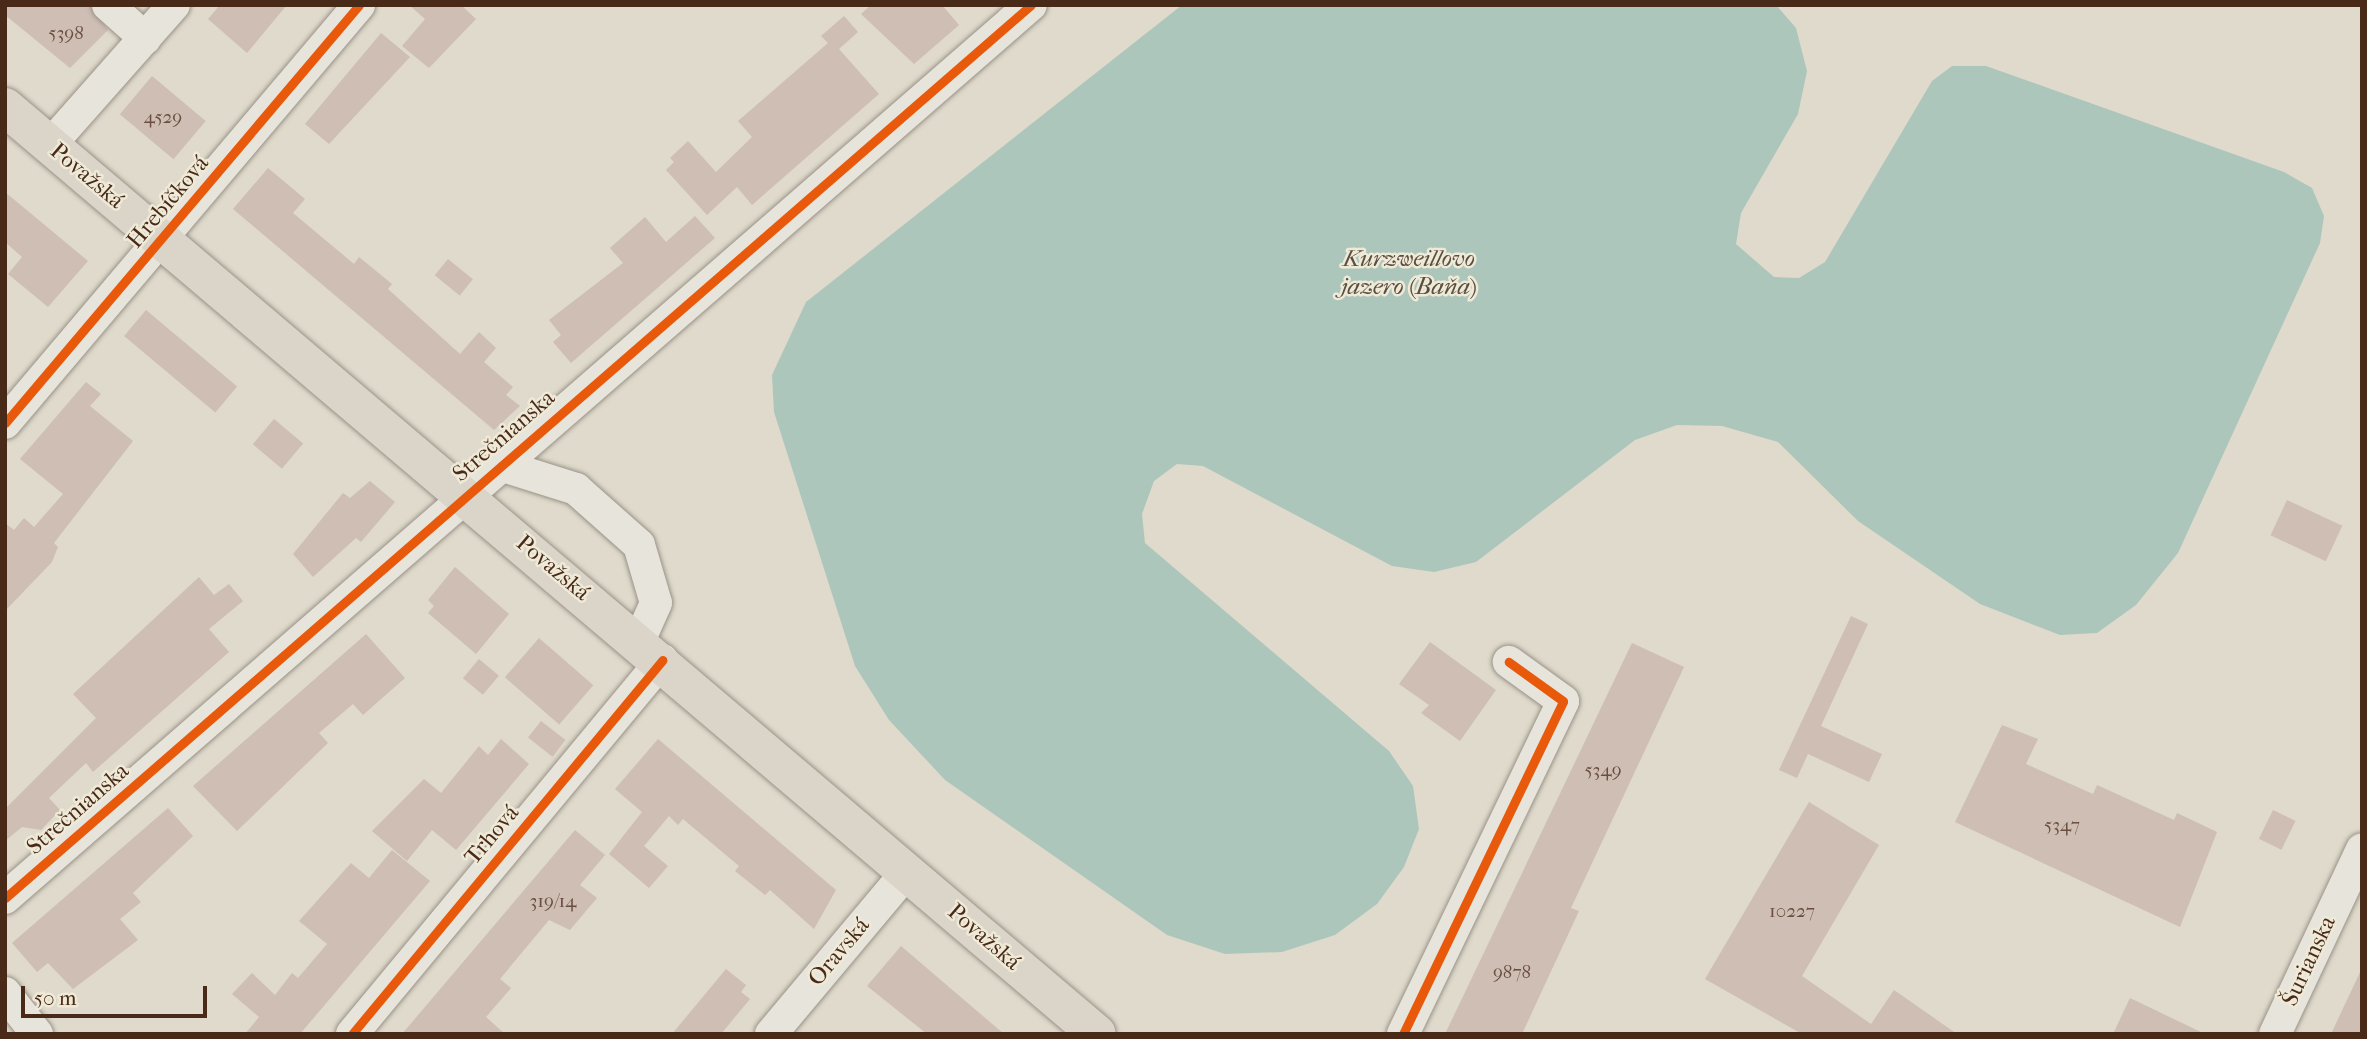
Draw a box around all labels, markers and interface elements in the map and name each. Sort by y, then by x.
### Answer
house number: 5398 [48,23,84,45]
house number: 4529 [144,107,182,129]
street label: Považská [45,137,129,215]
street label: Hrebíčková [121,150,215,254]
water label: Kurzweillovo jazero (Baňa) [1342,245,1476,301]
street label: Strečnianska [447,384,561,488]
street label: Považská [511,529,595,607]
street label: Strečnianska [21,757,135,861]
house number: 5349 [1584,760,1622,782]
street label: Trhová [459,800,525,870]
house number: 5347 [2044,815,2080,837]
house number: 319/14 [529,891,577,913]
street label: Považská [942,898,1026,976]
house number: 10227 [1769,901,1815,923]
street label: Oravská [803,912,875,992]
street label: Šurianska [2276,912,2342,1010]
house number: 9878 [1493,962,1531,984]
scale bar [24,972,210,1016]
text: 50 m [34,986,77,1010]

